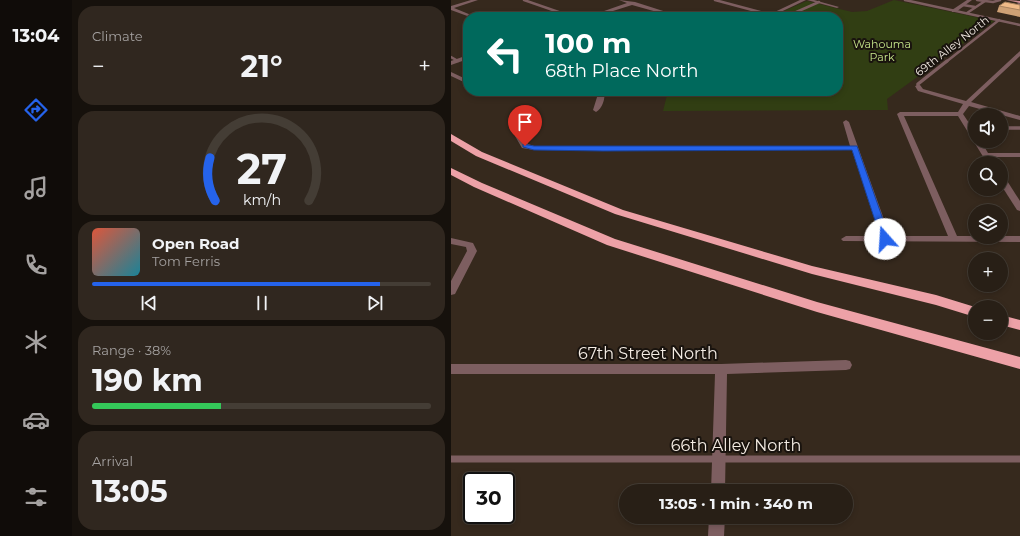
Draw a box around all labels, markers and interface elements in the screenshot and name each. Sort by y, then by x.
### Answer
street label: 69th Alley North [912,13,992,79]
text: 13:04 [12,25,60,47]
text: 100 m [545,26,631,60]
text: Climate [92,28,143,44]
icon: left [479,28,531,80]
park label: Wahouma Park [853,37,911,64]
text: 21° [241,48,283,85]
text: − [92,53,105,80]
text: + [418,53,431,80]
text: 68th Place North [545,60,698,82]
icon: directions [22,96,50,124]
pin [508,105,542,146]
map controls [968,108,1008,340]
button: sound [968,108,1008,148]
icon: arrive [514,111,536,133]
text: 27 [236,144,287,194]
button: search [968,156,1008,196]
icon: music [22,174,50,202]
text: km/h [242,191,281,209]
button: layers [968,204,1008,244]
position arrow [864,218,906,260]
text: Open Road [152,234,240,253]
icon: phone [22,251,50,279]
button: + [968,252,1008,292]
text: Tom Ferris [152,253,220,269]
icon: previous [138,292,160,314]
icon: pause [251,292,273,314]
icon: next [364,292,386,314]
button: − [968,300,1008,340]
icon: climate [22,328,50,356]
text: Range · 38% [92,342,171,358]
street label: 67th Street North [578,344,718,363]
text: 190 km [92,362,203,399]
icon: car [22,406,50,434]
street label: 66th Alley North [671,436,801,455]
text: Arrival [92,453,133,469]
speed limit sign: 30 [463,472,515,524]
text: 13:05 [92,473,168,510]
icon: filters [22,483,50,511]
text: 13:05 · 1 min · 340 m [659,494,813,513]

